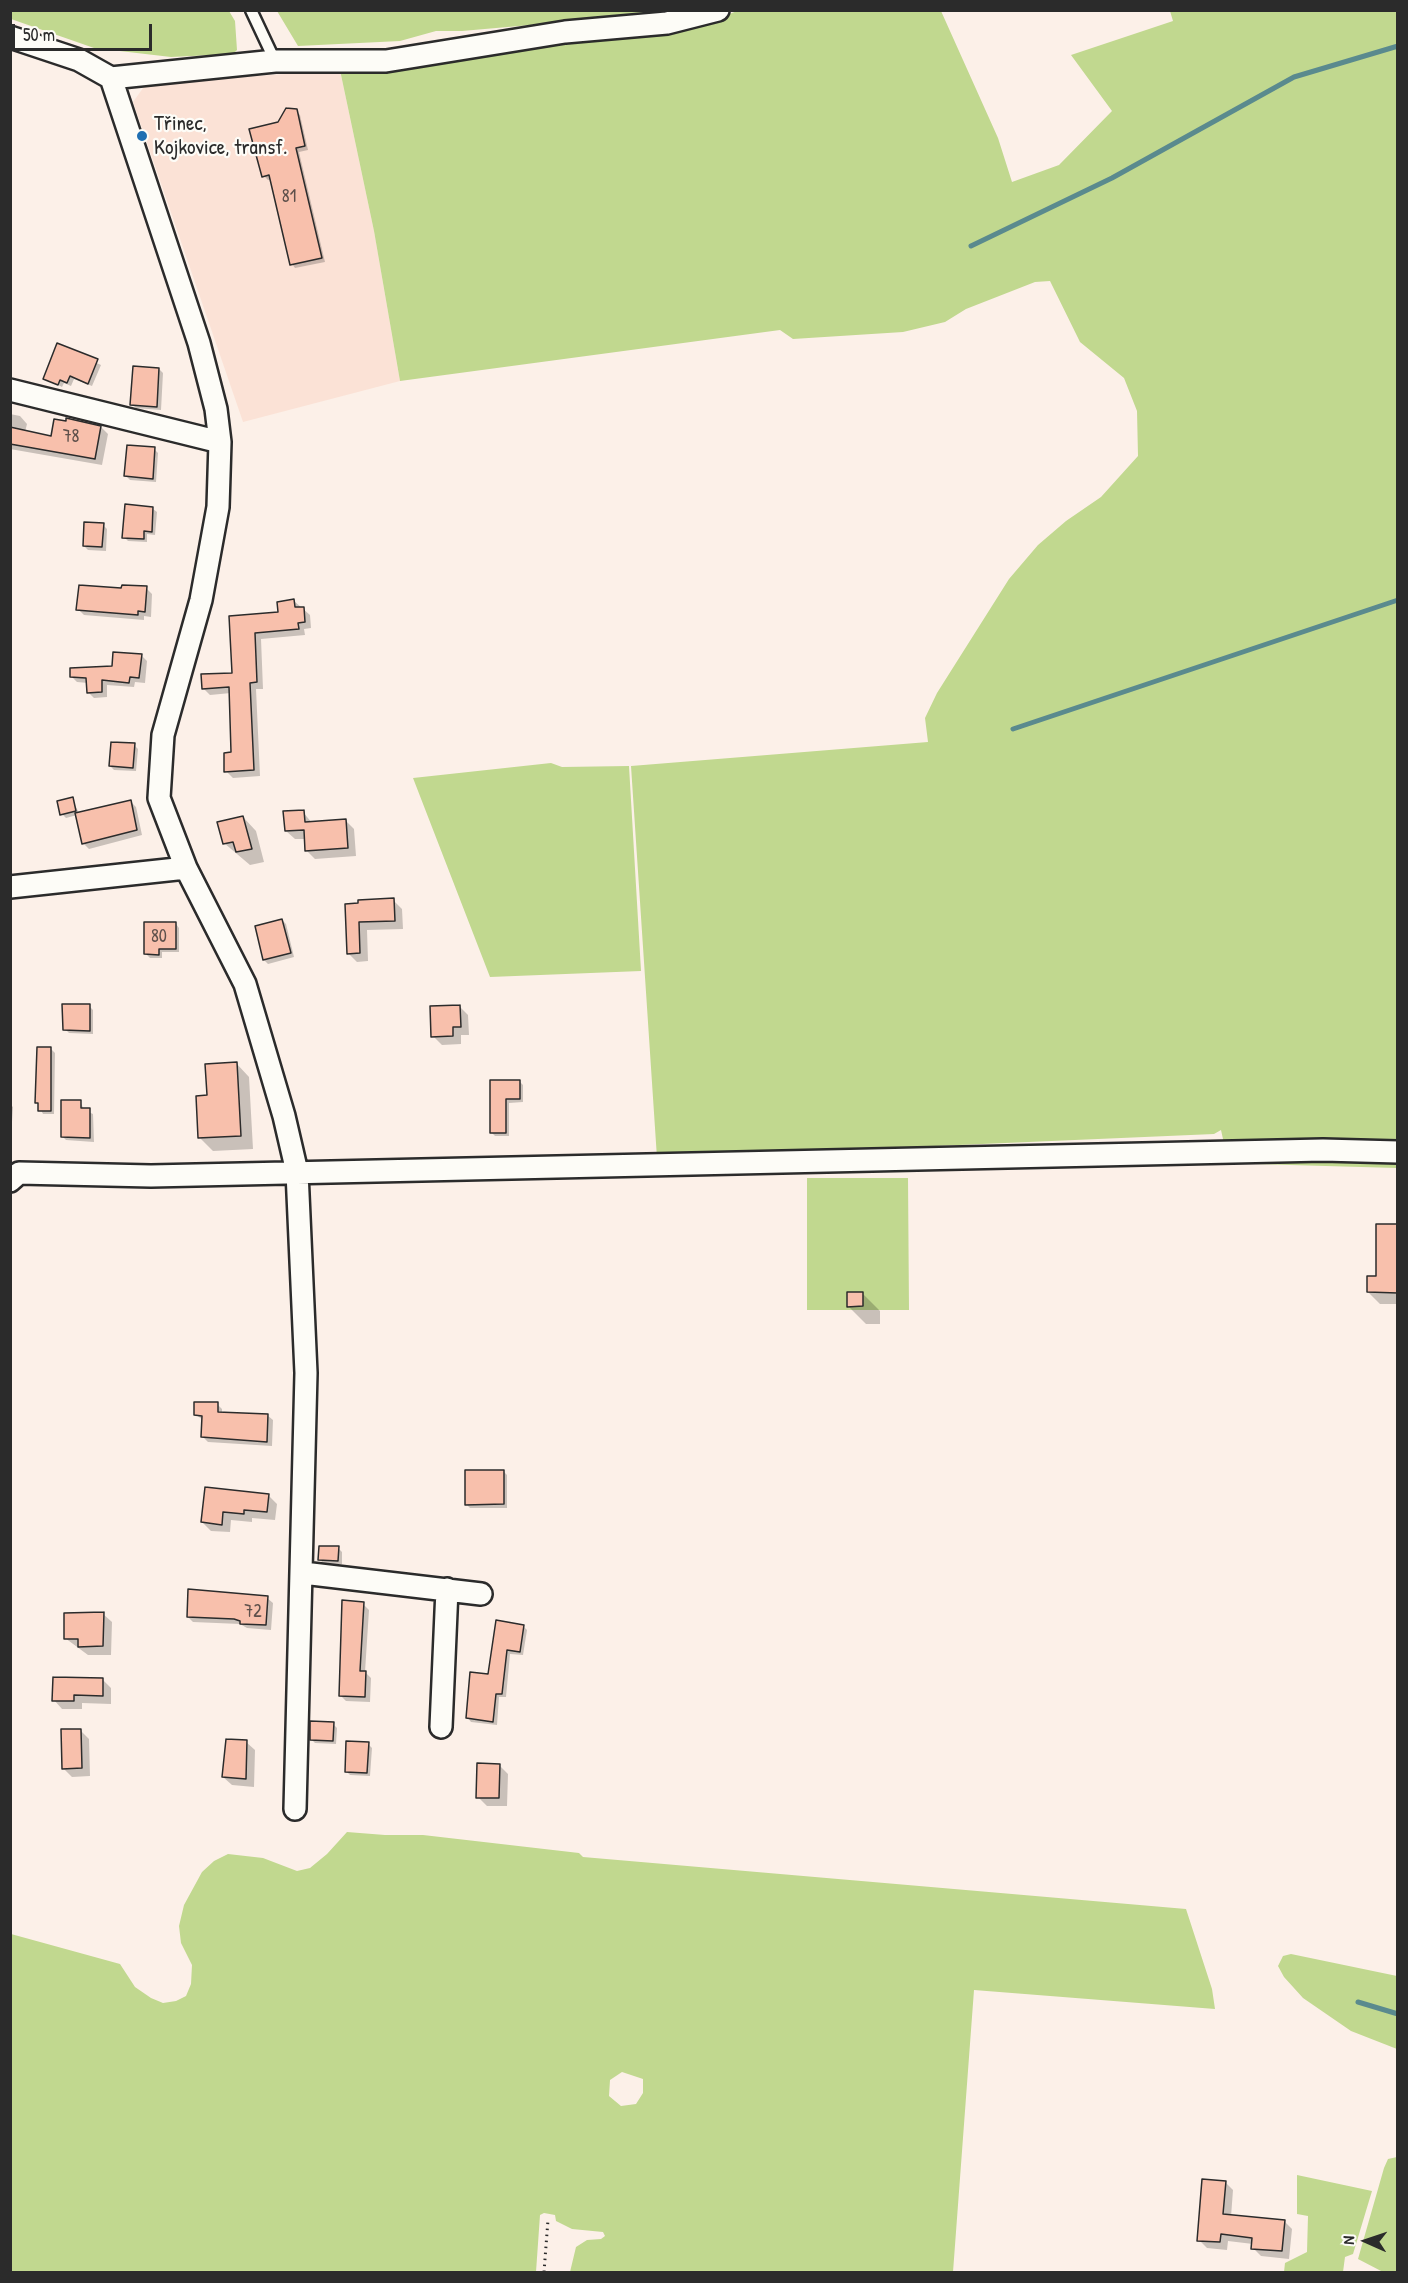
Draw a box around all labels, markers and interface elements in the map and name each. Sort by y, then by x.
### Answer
scale bar [15,12,154,50]
text: 50 m [23,22,55,47]
place label: Třinec, Kojkovice, transf. [154,111,287,161]
marker: Třinec, Kojkovice, transf. [135,129,149,143]
house number: 81 [282,186,296,208]
house number: 78 [63,426,79,448]
house number: 80 [151,926,167,948]
house number: 72 [244,1601,262,1623]
north arrow [1336,2211,1396,2271]
text: N [1337,2235,1359,2245]

